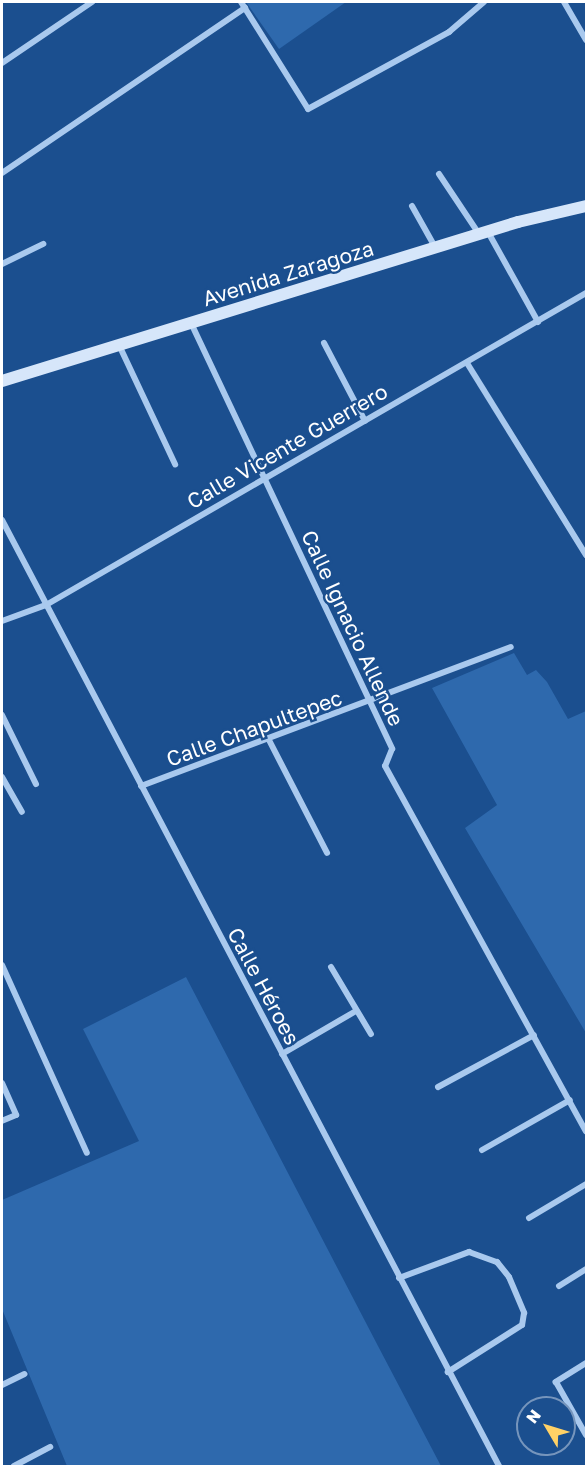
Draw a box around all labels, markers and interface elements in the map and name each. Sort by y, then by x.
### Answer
street label: Avenida Zaragoza [200,235,376,311]
street label: Calle Vicente Guerrero [182,378,392,514]
street label: Calle Ignacio Allende [297,526,409,730]
street label: Calle Chapultepec [163,685,345,771]
street label: Calle Héroes [223,923,305,1049]
north arrow [516,1396,576,1456]
text: N [522,1405,545,1427]

